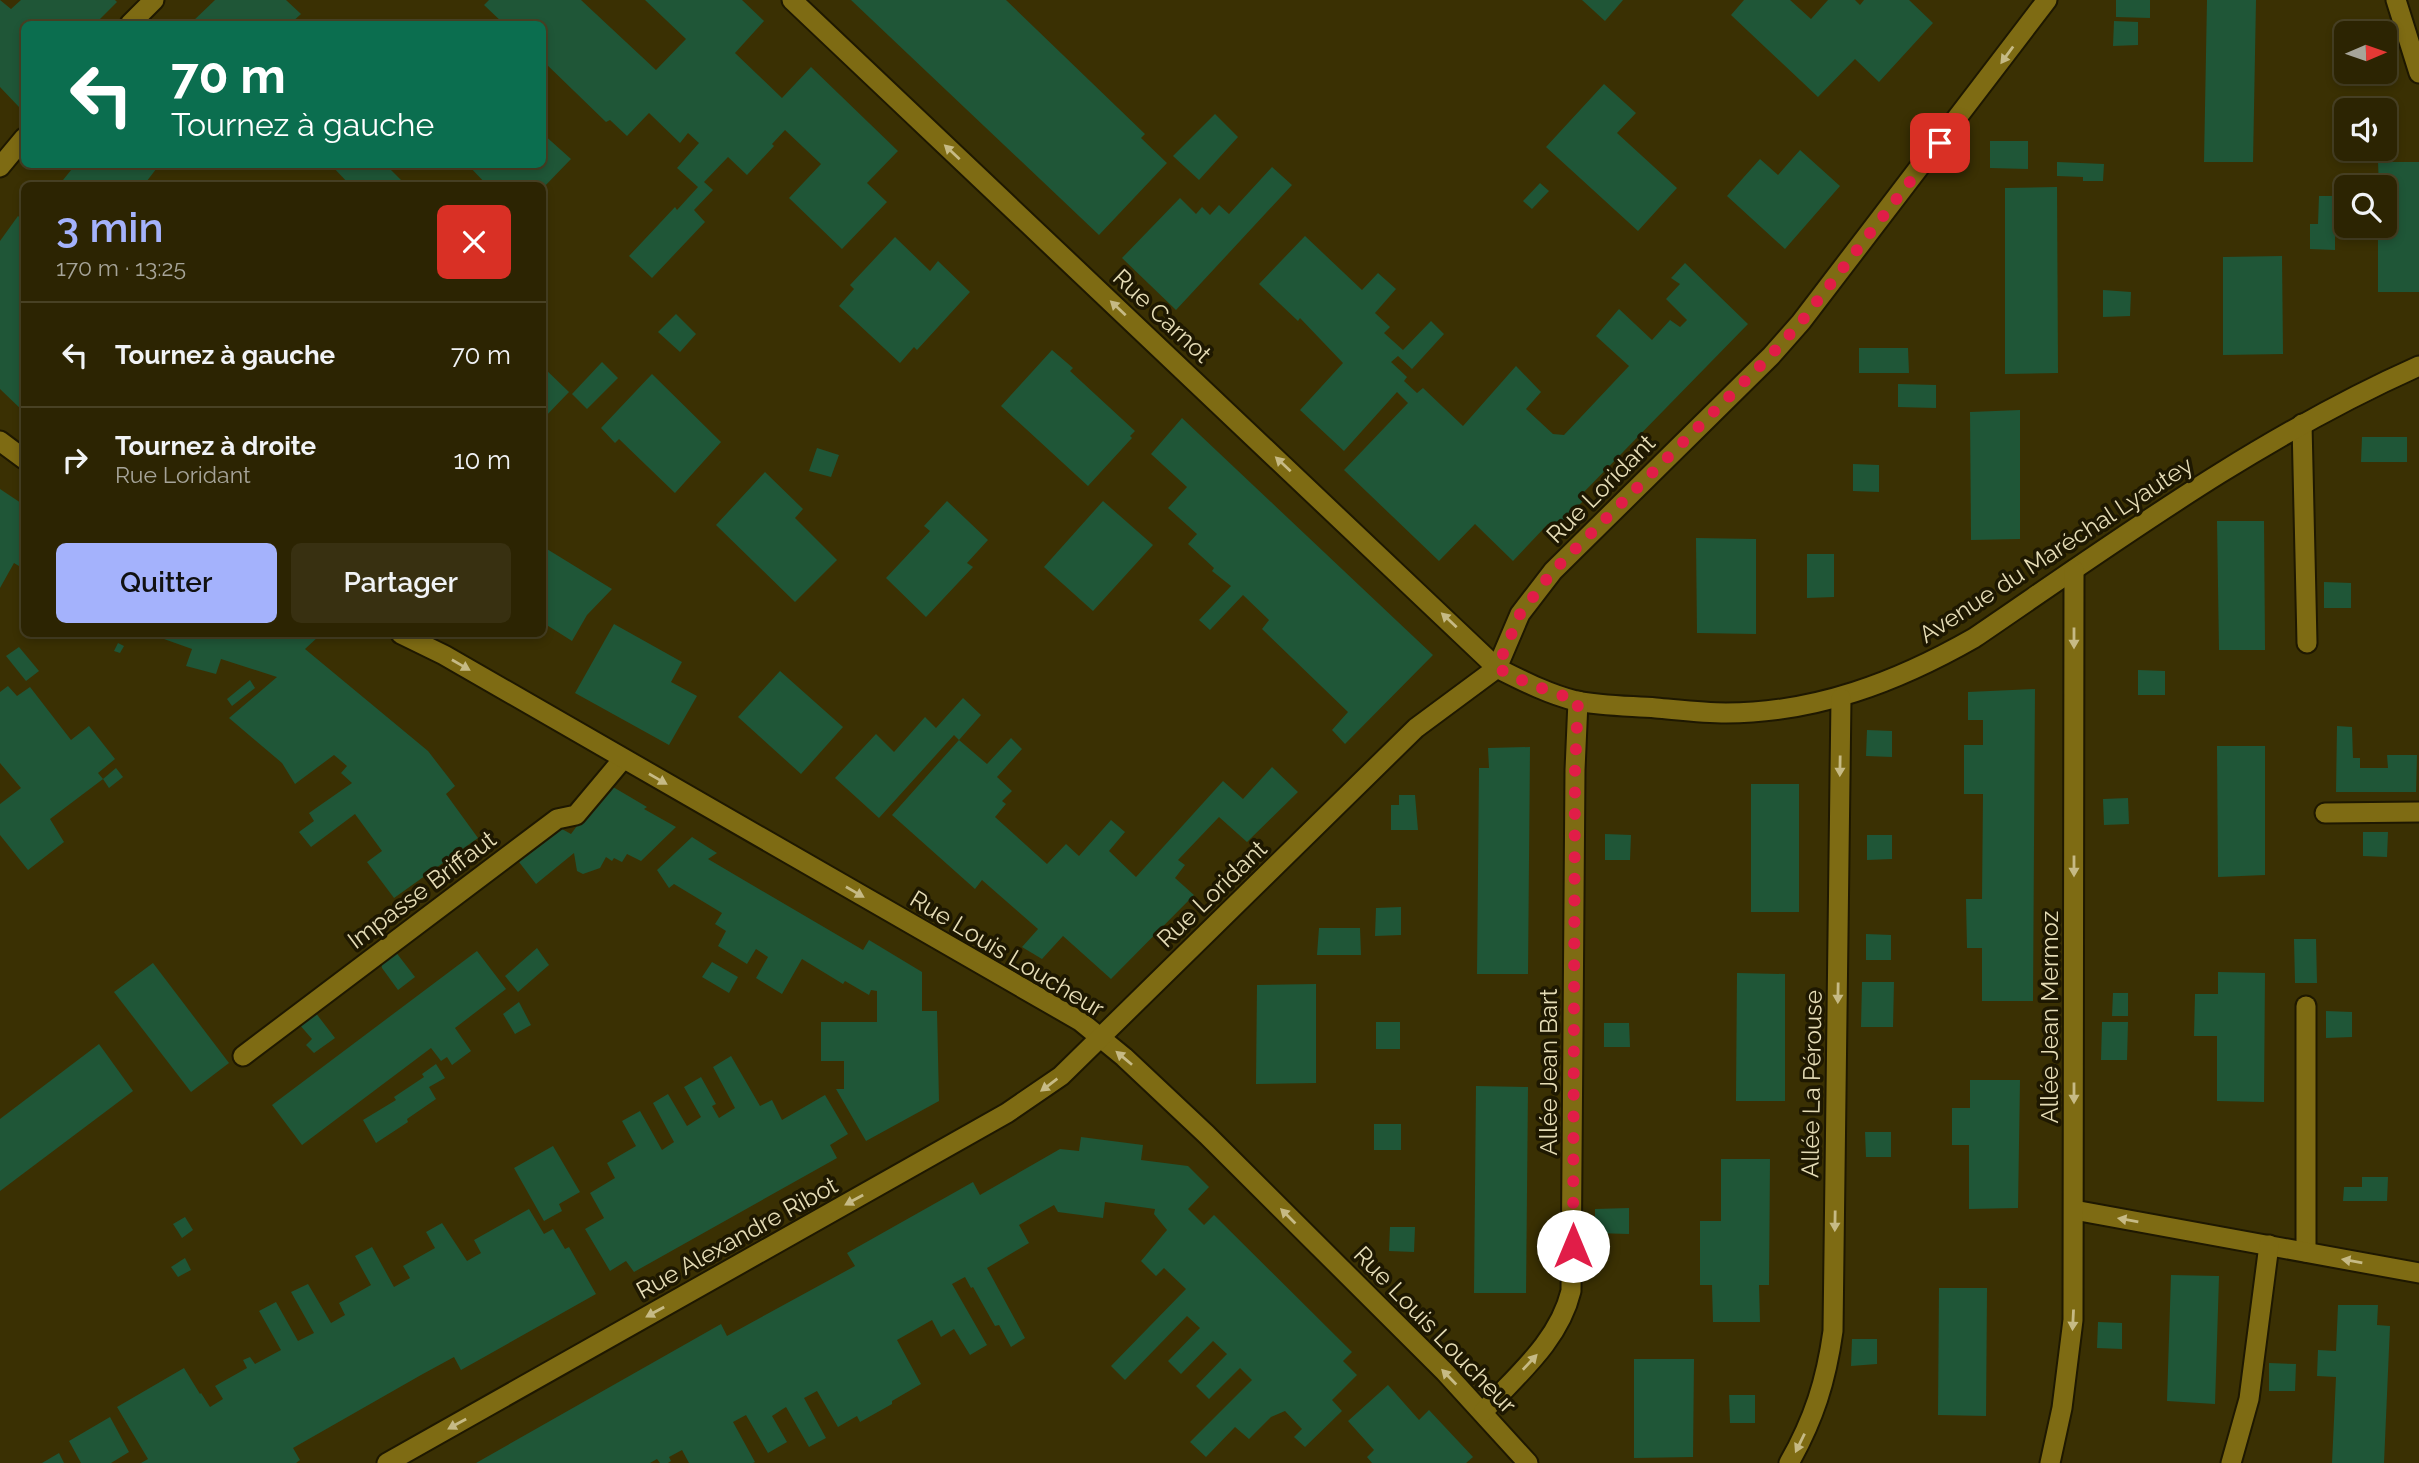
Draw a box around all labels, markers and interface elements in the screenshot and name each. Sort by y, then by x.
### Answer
north arrow [2334,21,2398,84]
map controls [2334,21,2397,238]
one-way arrow [2000,46,2014,64]
text: 70 m [171,47,286,104]
icon: left [56,49,147,140]
button: sound [2334,98,2397,161]
text: Tournez à gauche [171,106,434,143]
pin [1910,113,1970,173]
icon: arrive [1921,124,1959,162]
one-way arrow [944,144,961,160]
button: search [2334,175,2397,238]
text: 3 min [56,203,164,252]
button: close [437,205,511,279]
text: 170 m · 13:25 [56,254,186,281]
street label: Rue Carnot [1107,263,1218,369]
one-way arrow [1110,300,1127,316]
icon: left [56,336,94,374]
text: Tournez à gauche [115,340,335,370]
text: 70 m [451,340,511,370]
street label: Rue Loridant [1540,428,1661,549]
text: Tournez à droite [115,431,316,461]
icon: right [56,441,94,479]
text: 10 m [453,445,511,475]
street label: Avenue du Maréchal Lyautey [1913,450,2198,649]
one-way arrow [1274,456,1292,472]
text: Rue Loridant [115,461,251,488]
button: Quitter [56,543,277,623]
button: Partager [291,543,511,623]
one-way arrow [1441,613,1458,629]
one-way arrow [2068,627,2080,649]
one-way arrow [452,659,471,671]
one-way arrow [1834,755,1846,777]
one-way arrow [649,773,668,785]
street label: Impasse Briffaut [342,824,502,955]
street label: Rue Loridant [1151,834,1273,953]
one-way arrow [2068,855,2080,877]
street label: Rue Louis Loucheur [905,884,1110,1023]
one-way arrow [846,886,865,899]
street label: Allée Jean Mermoz [2035,911,2064,1123]
one-way arrow [1832,983,1844,1005]
street label: Allée Jean Bart [1534,988,1563,1156]
street label: Allée La Pérouse [1795,990,1828,1178]
one-way arrow [1116,1051,1133,1066]
one-way arrow [1040,1077,1058,1091]
one-way arrow [2068,1082,2080,1104]
street label: Rue Alexandre Ribot [631,1170,842,1305]
one-way arrow [844,1194,863,1206]
one-way arrow [1280,1208,1297,1224]
position arrow [1536,1209,1610,1283]
one-way arrow [1830,1210,1841,1232]
one-way arrow [2117,1214,2139,1225]
street label: Rue Louis Loucheur [1348,1240,1523,1420]
one-way arrow [2341,1255,2363,1266]
one-way arrow [646,1306,665,1318]
one-way arrow [2067,1310,2078,1332]
one-way arrow [1522,1353,1538,1371]
one-way arrow [1440,1368,1457,1385]
one-way arrow [447,1418,467,1430]
one-way arrow [1794,1433,1806,1453]

